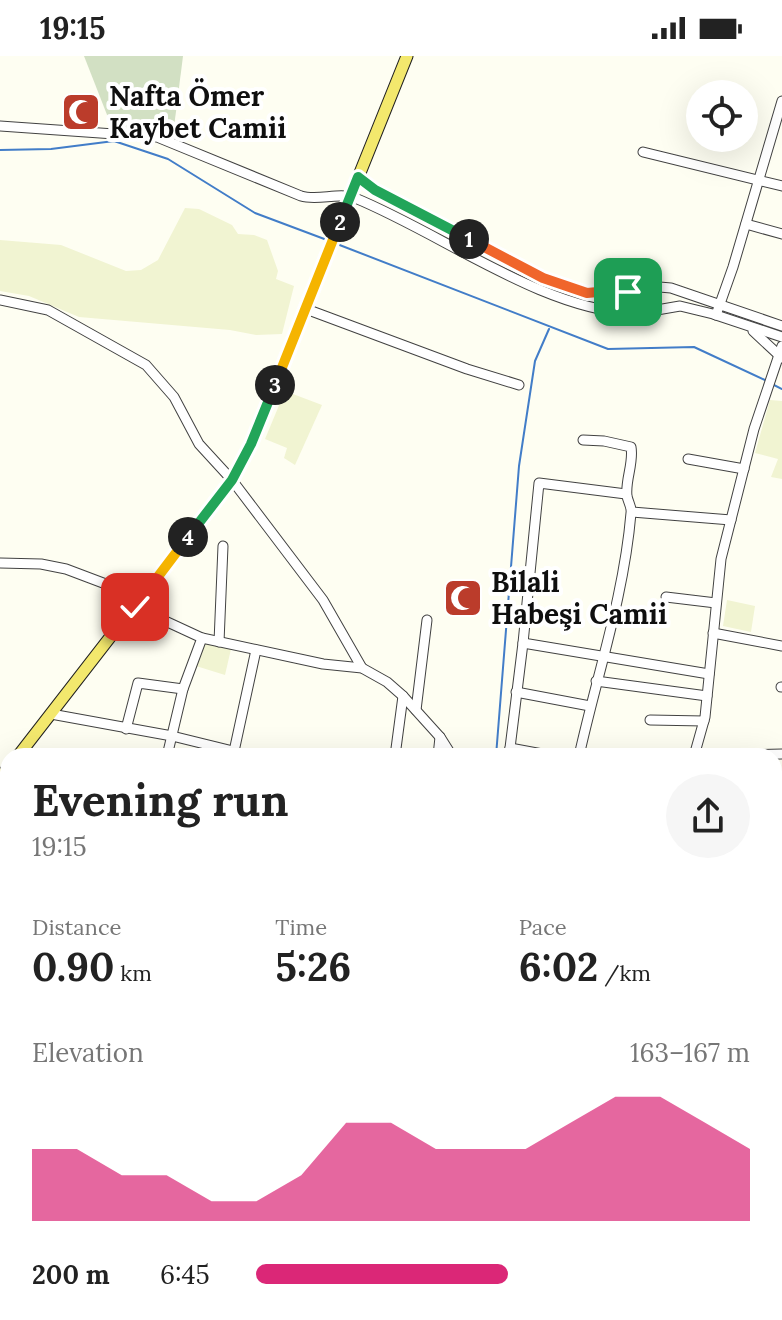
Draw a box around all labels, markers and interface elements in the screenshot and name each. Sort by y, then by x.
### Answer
text: 19:15 [40,9,105,47]
place label: Nafta Ömer Kaybet Camii [109,78,286,146]
map controls [686,80,758,152]
button: locate [686,80,758,152]
mosque icon: Nafta Ömer Kaybet Camii [60,91,102,133]
pin: 2 [320,202,360,242]
text: 2 [334,208,346,236]
pin: 1 [449,219,489,259]
text: 1 [465,225,473,253]
pin [594,258,662,326]
icon: arrive [606,270,650,314]
pin: 3 [255,365,295,405]
text: 3 [269,371,281,399]
pin: 4 [168,517,208,557]
text: 4 [182,523,194,551]
place label: Bilali Habeşi Camii [491,564,667,632]
pin [101,573,169,641]
mosque icon: Bilali Habeşi Camii [442,577,484,619]
icon: check [113,585,157,629]
text: Evening run [32,772,289,828]
button: share [666,774,750,858]
text: 19:15 [32,830,87,863]
text: Distance [32,913,122,941]
text: Time [275,913,327,941]
text: Pace [519,913,567,941]
text: 0.90 [32,941,115,992]
text: 5:26 [275,941,351,992]
text: 6:02 [519,941,598,992]
text: km [115,959,152,987]
text: /km [598,959,651,987]
text: Elevation [32,1036,144,1069]
text: 163–167 m [630,1036,750,1069]
text: 200 m [32,1258,110,1291]
text: 6:45 [160,1258,210,1291]

